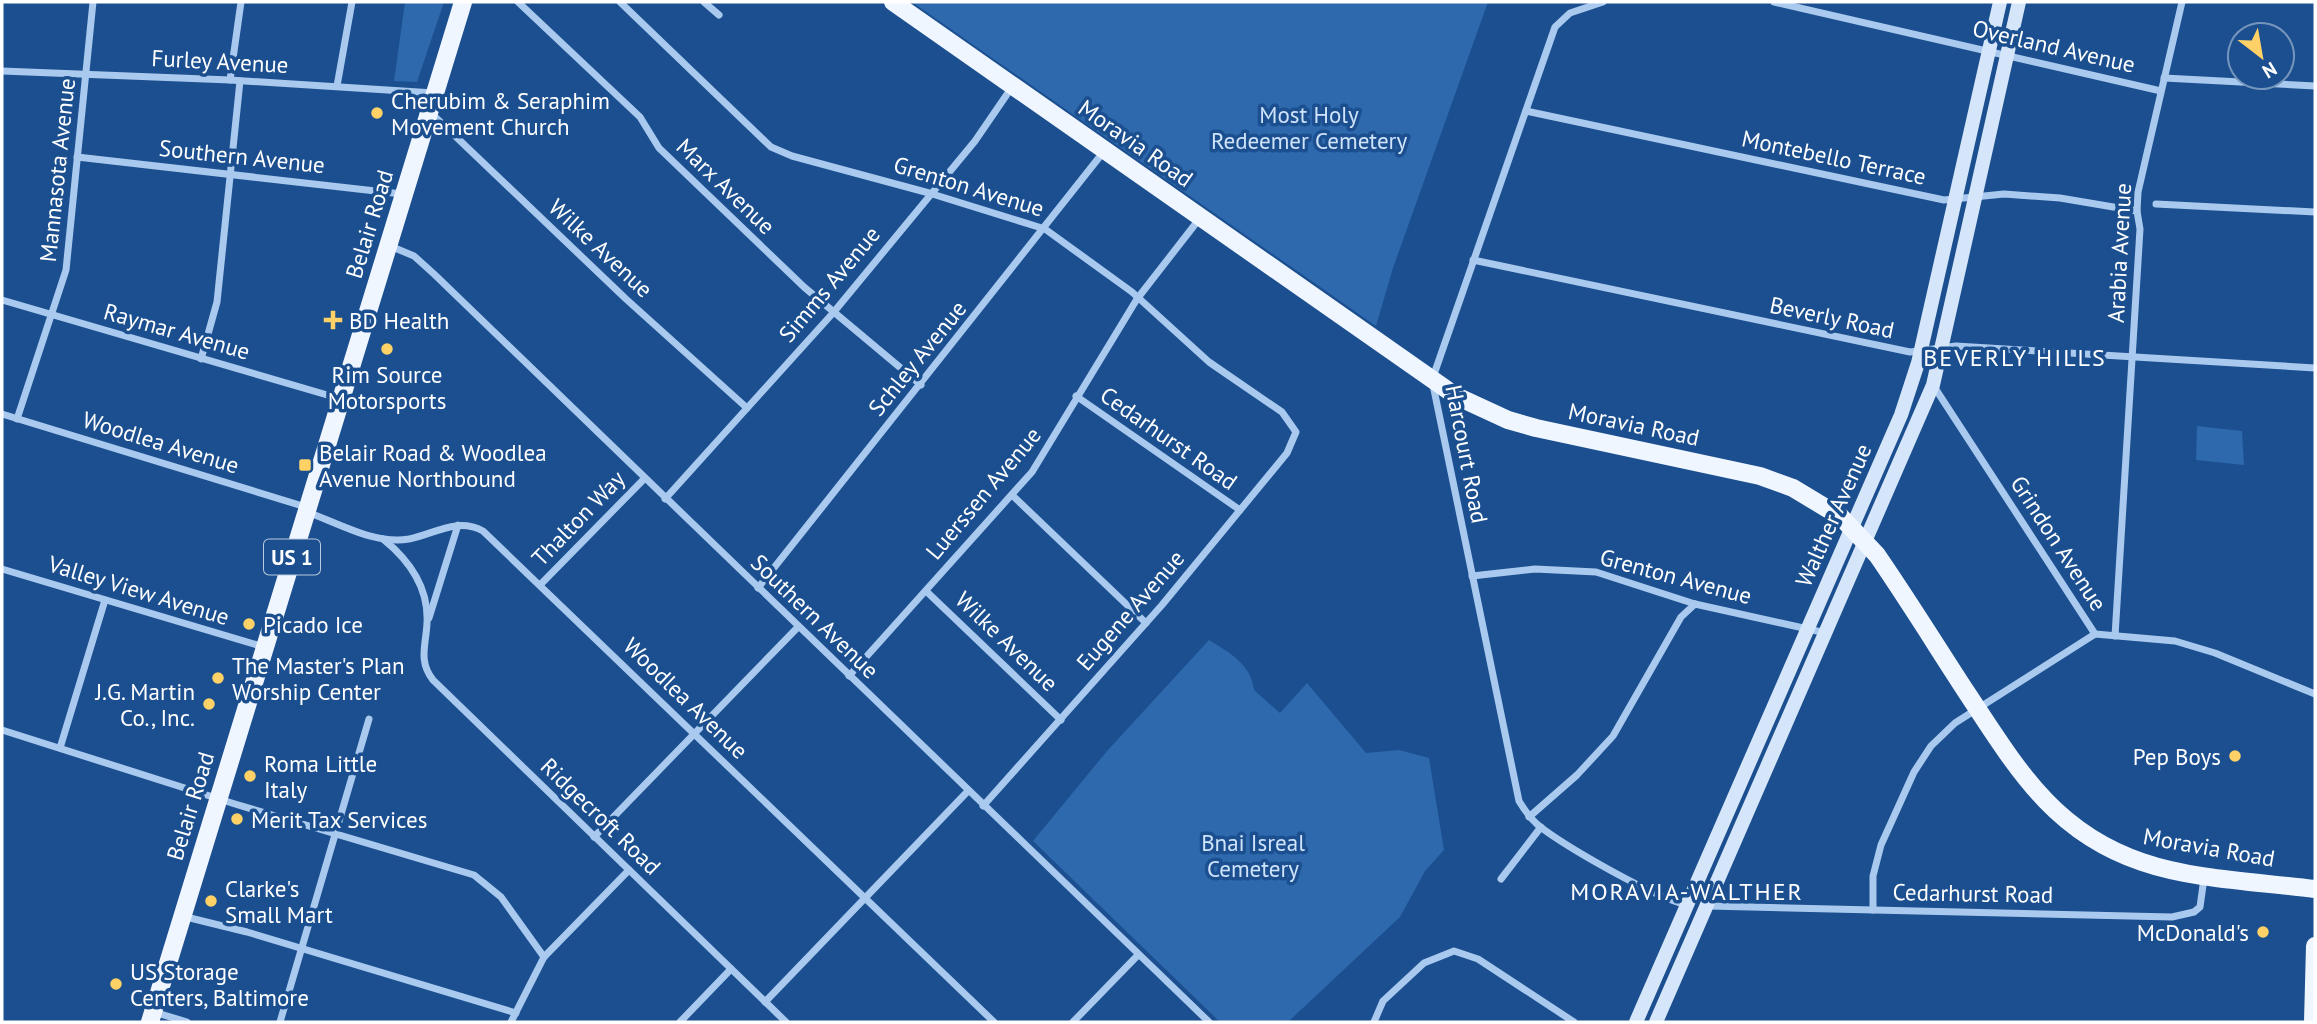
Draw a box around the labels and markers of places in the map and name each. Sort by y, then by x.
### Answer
place label: Cherubim & Seraphim Movement Church [391,86,610,141]
marker: Cherubim & Seraphim Movement Church [369,105,385,121]
place label: BD Health [349,306,449,335]
marker: BD Health [323,310,343,330]
marker: Rim Source Motorsports [379,341,395,357]
place label: Rim Source Motorsports [328,360,446,415]
place label: Belair Road & Woodlea Avenue Northbound [319,438,547,493]
marker: Belair Road & Woodlea Avenue Northbound [297,457,313,473]
place label: Picado Ice [263,610,363,639]
marker: Picado Ice [241,616,257,632]
place label: The Master's Plan Worship Center [232,651,404,706]
marker: The Master's Plan Worship Center [210,670,226,686]
place label: J.G. Martin Co., Inc. [94,677,195,732]
marker: J.G. Martin Co., Inc. [201,696,217,712]
place label: Pep Boys [2133,742,2221,771]
marker: Pep Boys [2227,748,2243,764]
place label: Roma Little Italy [264,749,377,804]
marker: Roma Little Italy [242,768,258,784]
place label: Merit Tax Services [251,805,427,834]
marker: Merit Tax Services [229,811,245,827]
place label: Clarke's Small Mart [225,874,333,929]
marker: Clarke's Small Mart [203,893,219,909]
place label: McDonald's [2137,918,2249,947]
marker: McDonald's [2255,924,2271,940]
place label: US Storage Centers, Baltimore [130,957,309,1012]
marker: US Storage Centers, Baltimore [108,976,124,992]

